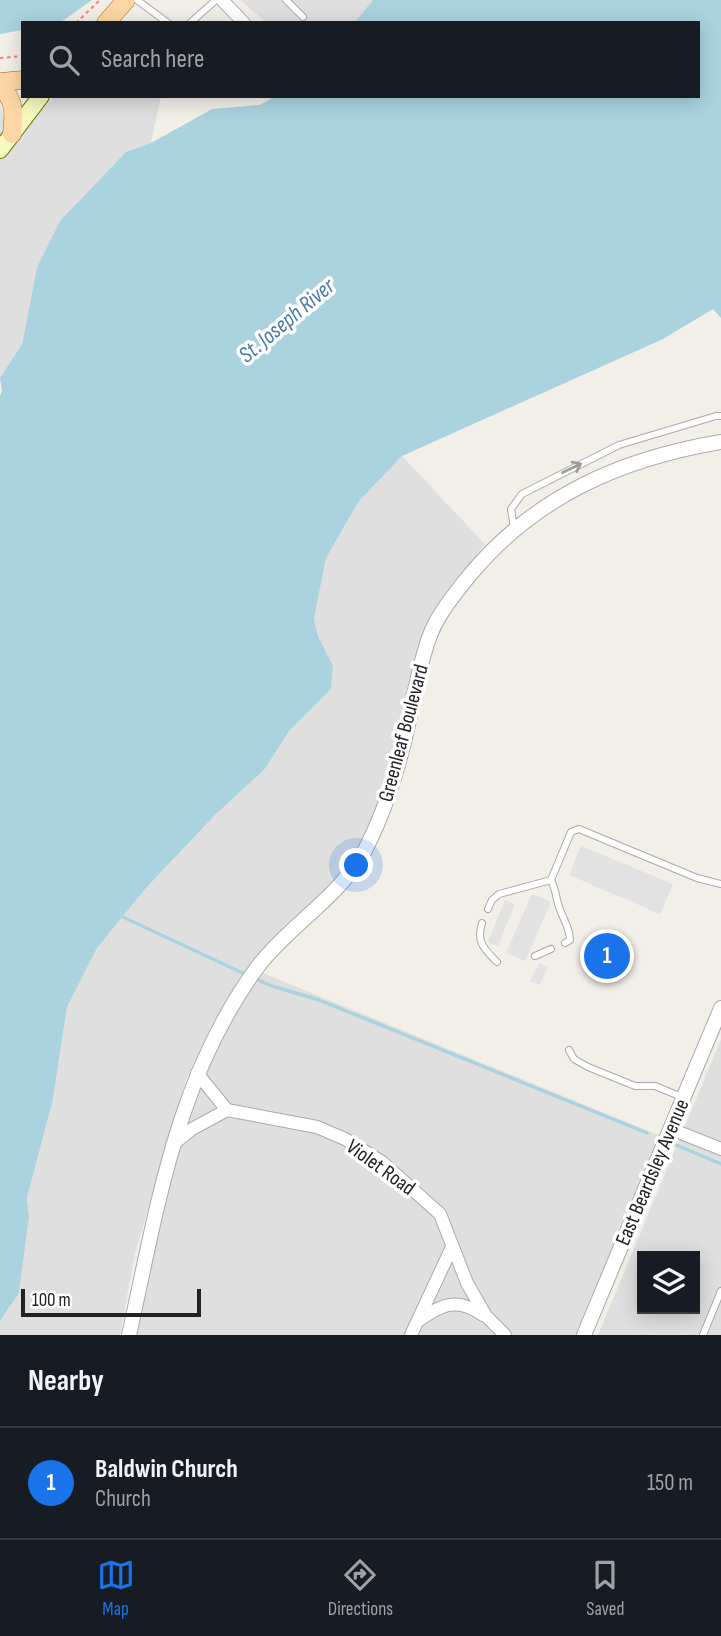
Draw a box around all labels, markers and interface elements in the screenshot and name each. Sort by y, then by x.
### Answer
search box [21,21,700,98]
icon: search [45,41,83,79]
text: Search here [101,44,204,75]
water label: St. Joseph River [233,272,342,369]
one-way arrow [561,460,582,474]
street label: Greenleaf Boulevard [373,662,434,805]
your location [339,848,373,882]
pin: 1 [584,930,630,982]
street label: East Beardsley Avenue [610,1095,695,1249]
street label: Violet Road [341,1134,420,1201]
map controls [637,1251,700,1314]
button: layers [637,1251,700,1314]
scale bar [21,1286,201,1318]
text: 100 m [32,1289,71,1312]
text: Nearby [28,1363,104,1399]
text: Baldwin Church [95,1454,238,1485]
text: 1 [46,1469,56,1497]
text: 150 m [647,1469,693,1497]
text: Church [95,1485,151,1513]
tab: Map [97,1556,135,1621]
tab: Directions [328,1556,393,1621]
tab: Saved [586,1556,624,1621]

